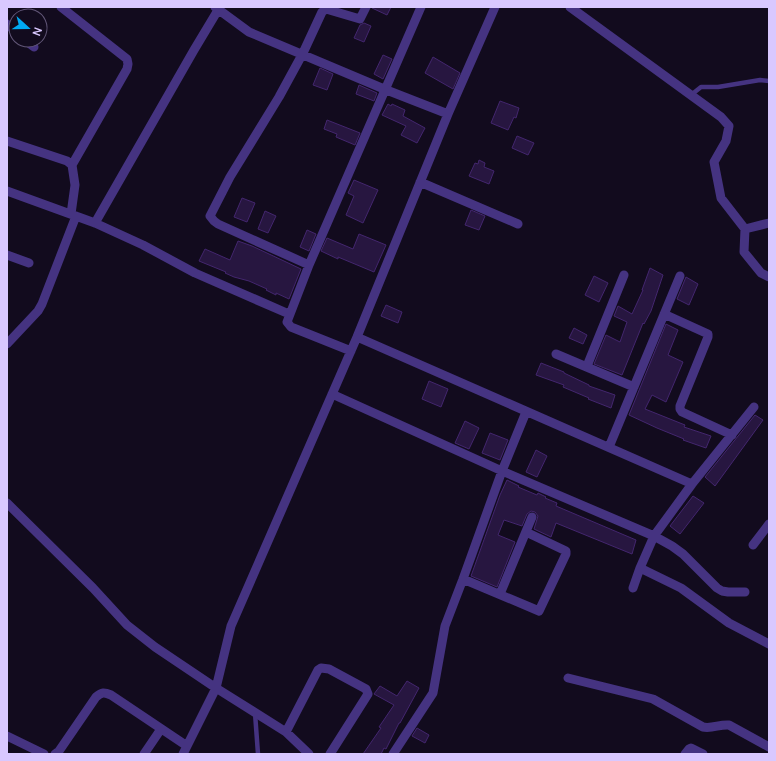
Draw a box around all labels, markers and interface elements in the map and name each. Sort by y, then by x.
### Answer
north arrow [8,8,48,48]
text: N [29,25,46,38]

